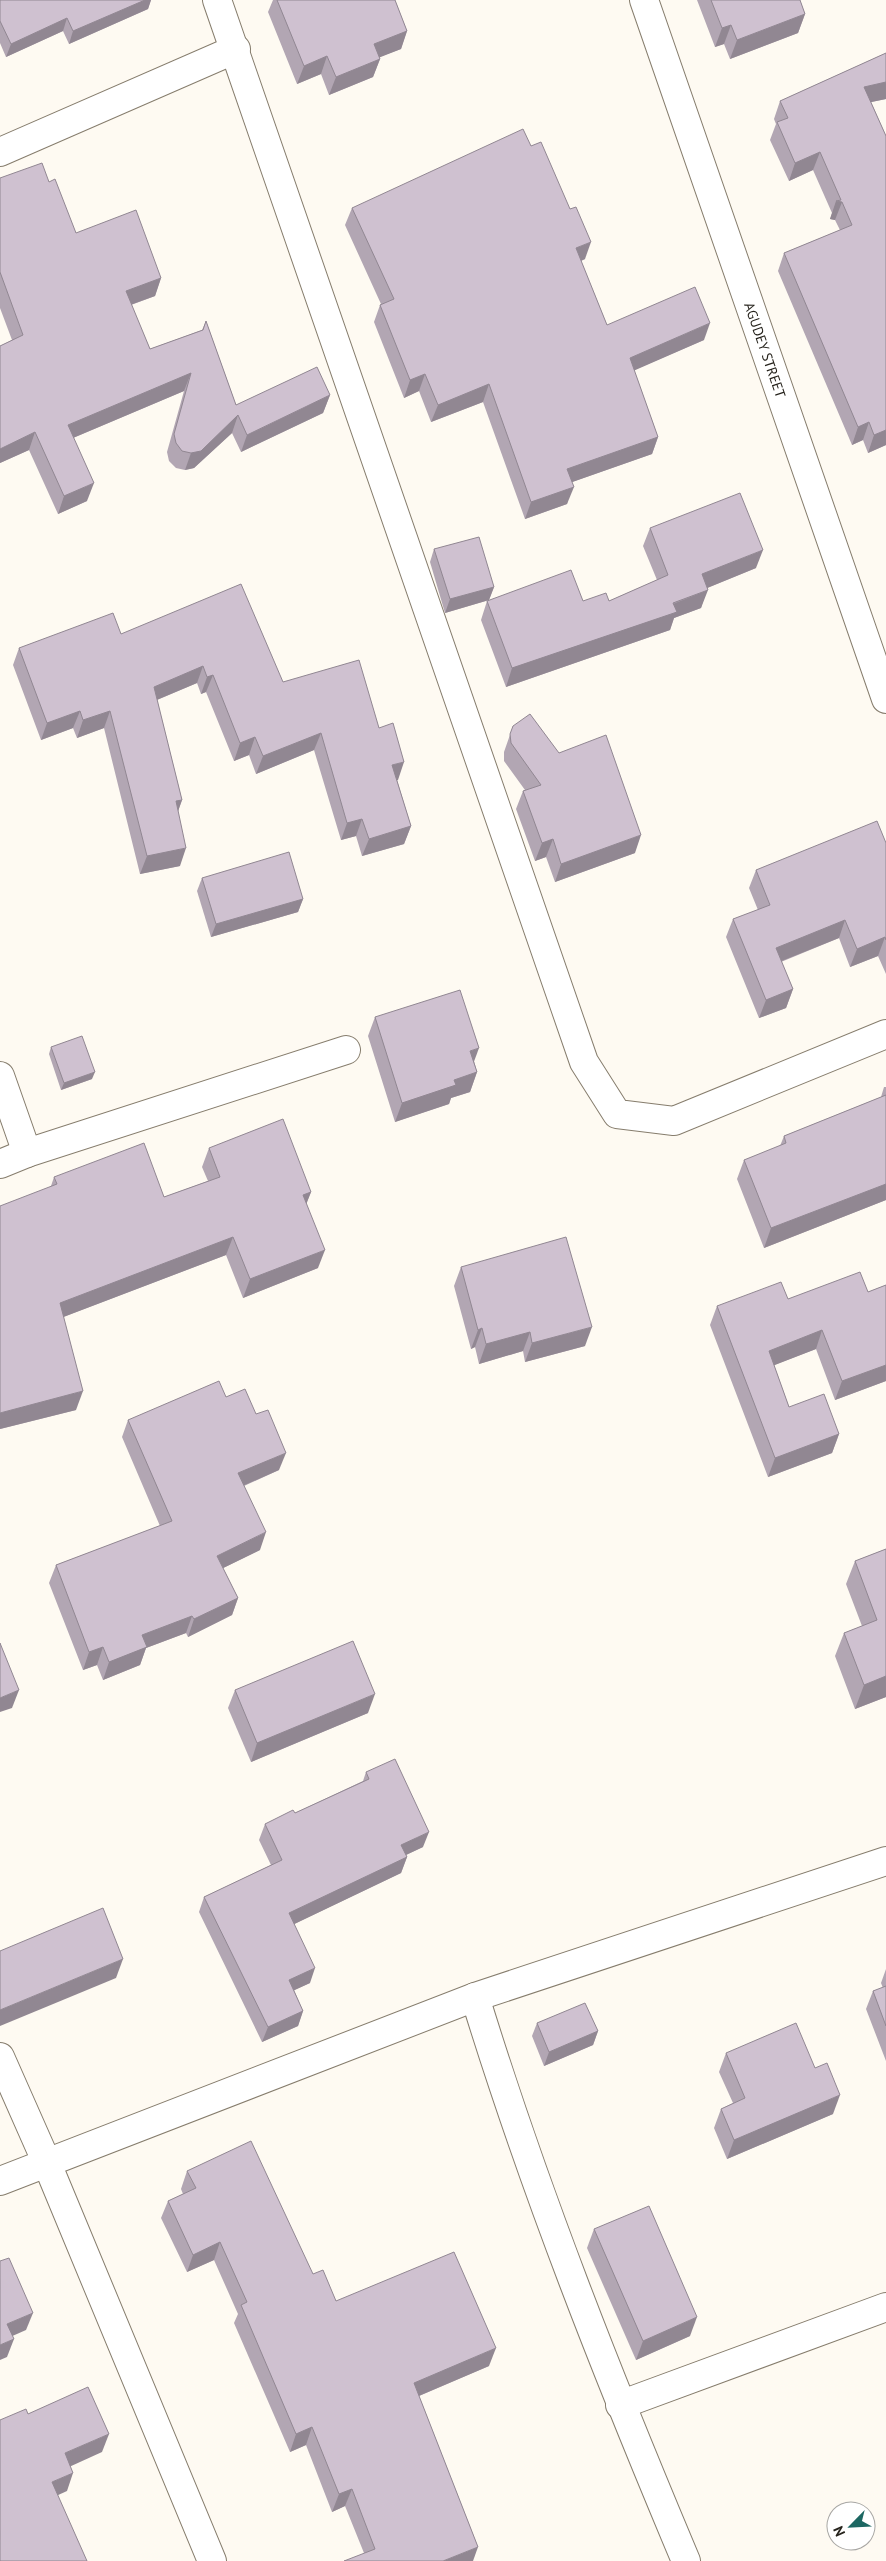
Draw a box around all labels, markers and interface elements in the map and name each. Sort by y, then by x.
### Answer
street label: AGUDEY STREET [740,300,790,400]
north arrow [826,2501,876,2551]
text: N [829,2523,849,2539]

